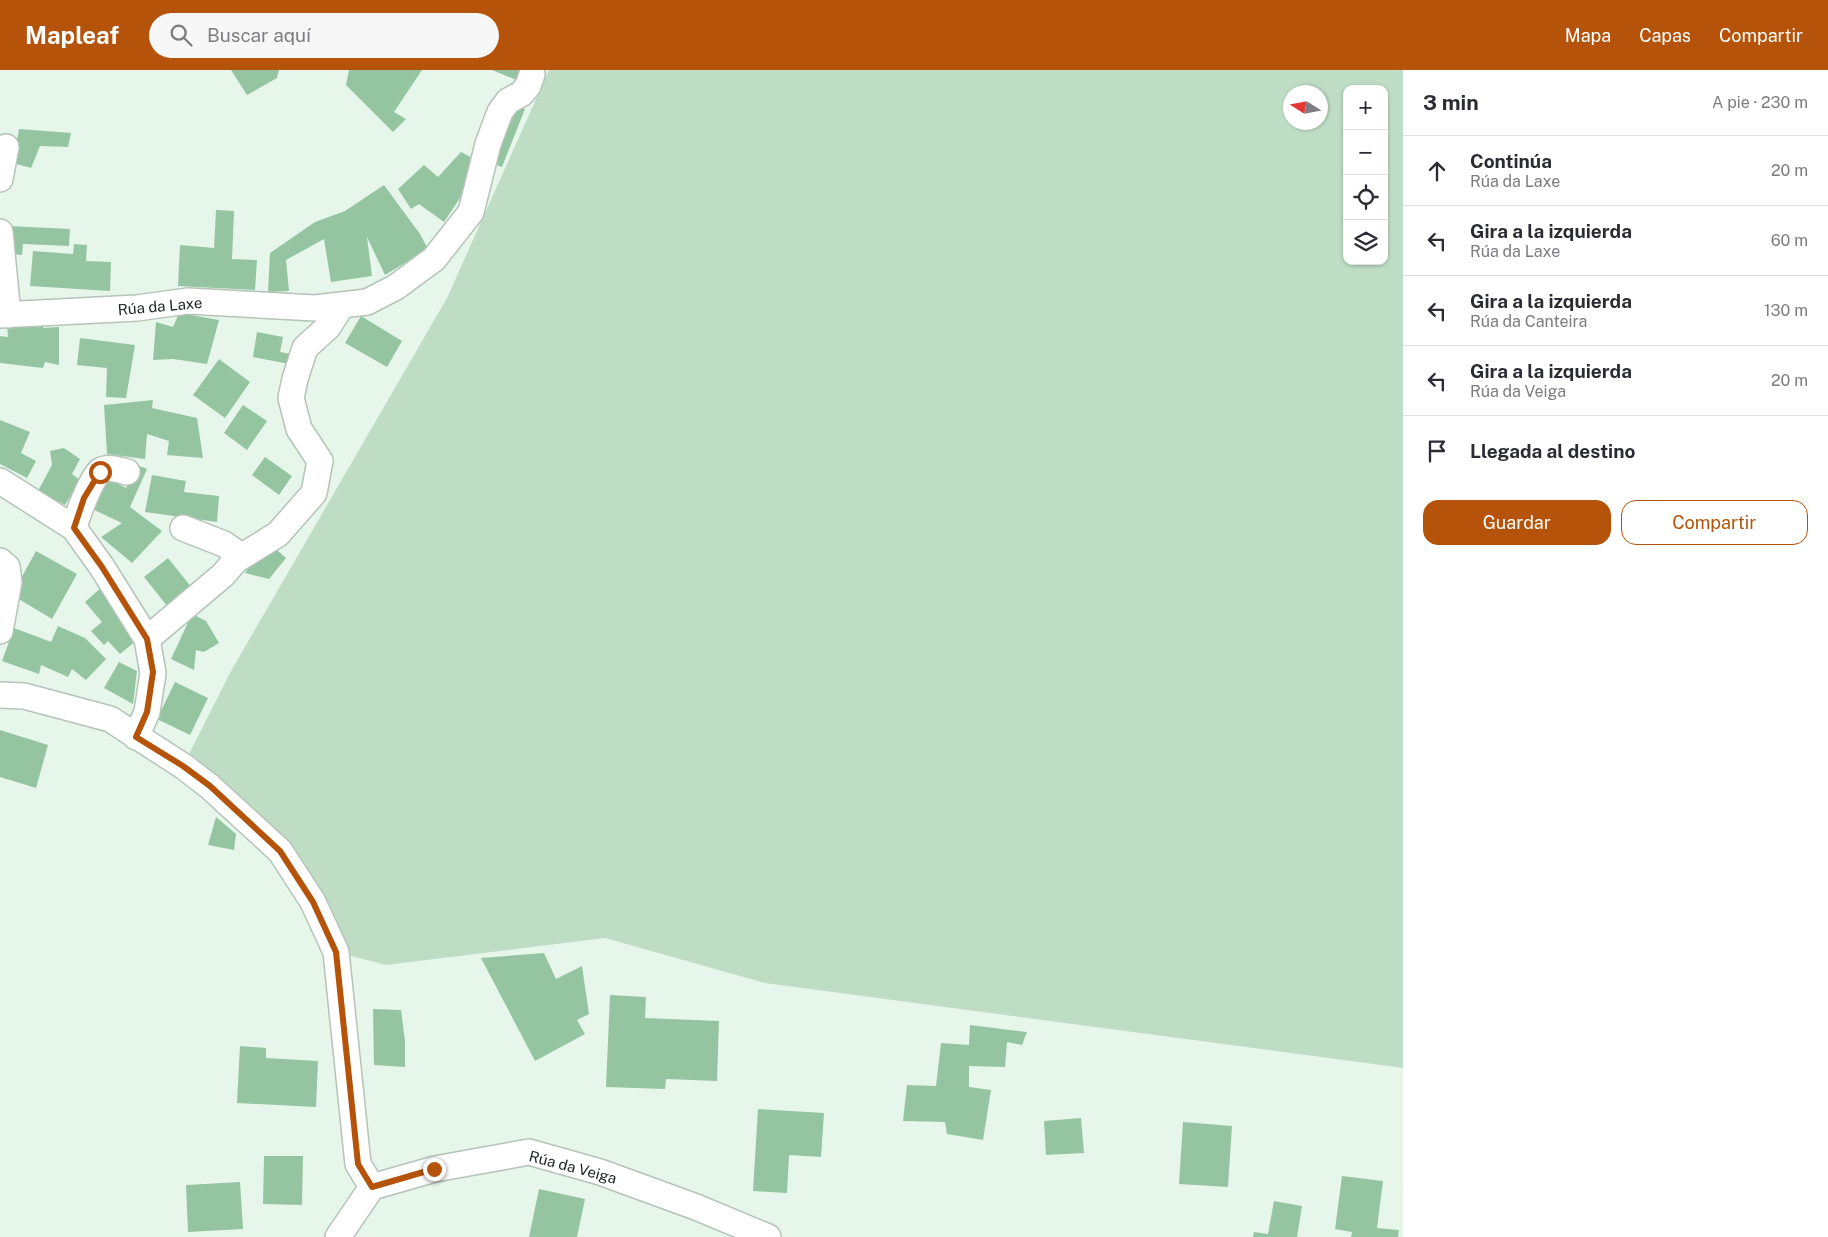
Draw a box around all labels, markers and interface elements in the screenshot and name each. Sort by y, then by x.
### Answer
search box [149,13,499,58]
text: Mapleaf [25,21,119,49]
icon: search [167,21,195,49]
text: Buscar aquí [207,24,311,46]
text: Mapa [1565,25,1611,46]
text: Capas [1639,25,1691,46]
text: Compartir [1719,25,1803,46]
north arrow [1283,85,1328,130]
map controls [1343,85,1388,265]
button: + [1343,85,1388,130]
text: 3 min [1423,90,1479,115]
text: A pie · 230 m [1712,93,1808,112]
button: − [1343,130,1388,175]
text: Continúa [1470,150,1552,172]
icon: ahead [1423,157,1451,185]
text: 20 m [1771,161,1808,180]
text: Rúa da Laxe [1470,172,1560,191]
button: locate [1343,175,1388,220]
button: layers [1343,220,1388,265]
text: Gira a la izquierda [1470,220,1632,242]
icon: left [1423,227,1451,255]
text: 60 m [1771,231,1808,250]
text: Rúa da Laxe [1470,242,1560,261]
text: Gira a la izquierda [1470,290,1632,312]
street label: Rúa da Laxe [117,294,203,318]
icon: left [1423,297,1451,325]
text: 130 m [1764,301,1808,320]
text: Rúa da Canteira [1470,312,1587,331]
text: Gira a la izquierda [1470,360,1632,382]
icon: left [1423,367,1451,395]
text: 20 m [1771,371,1808,390]
text: Rúa da Veiga [1470,382,1566,401]
icon: arrive [1423,437,1451,465]
text: Llegada al destino [1470,440,1635,462]
route start [89,461,112,484]
button: Guardar [1423,500,1611,545]
button: Compartir [1621,500,1808,545]
street label: Rúa da Veiga [527,1147,619,1187]
route end [423,1158,446,1181]

